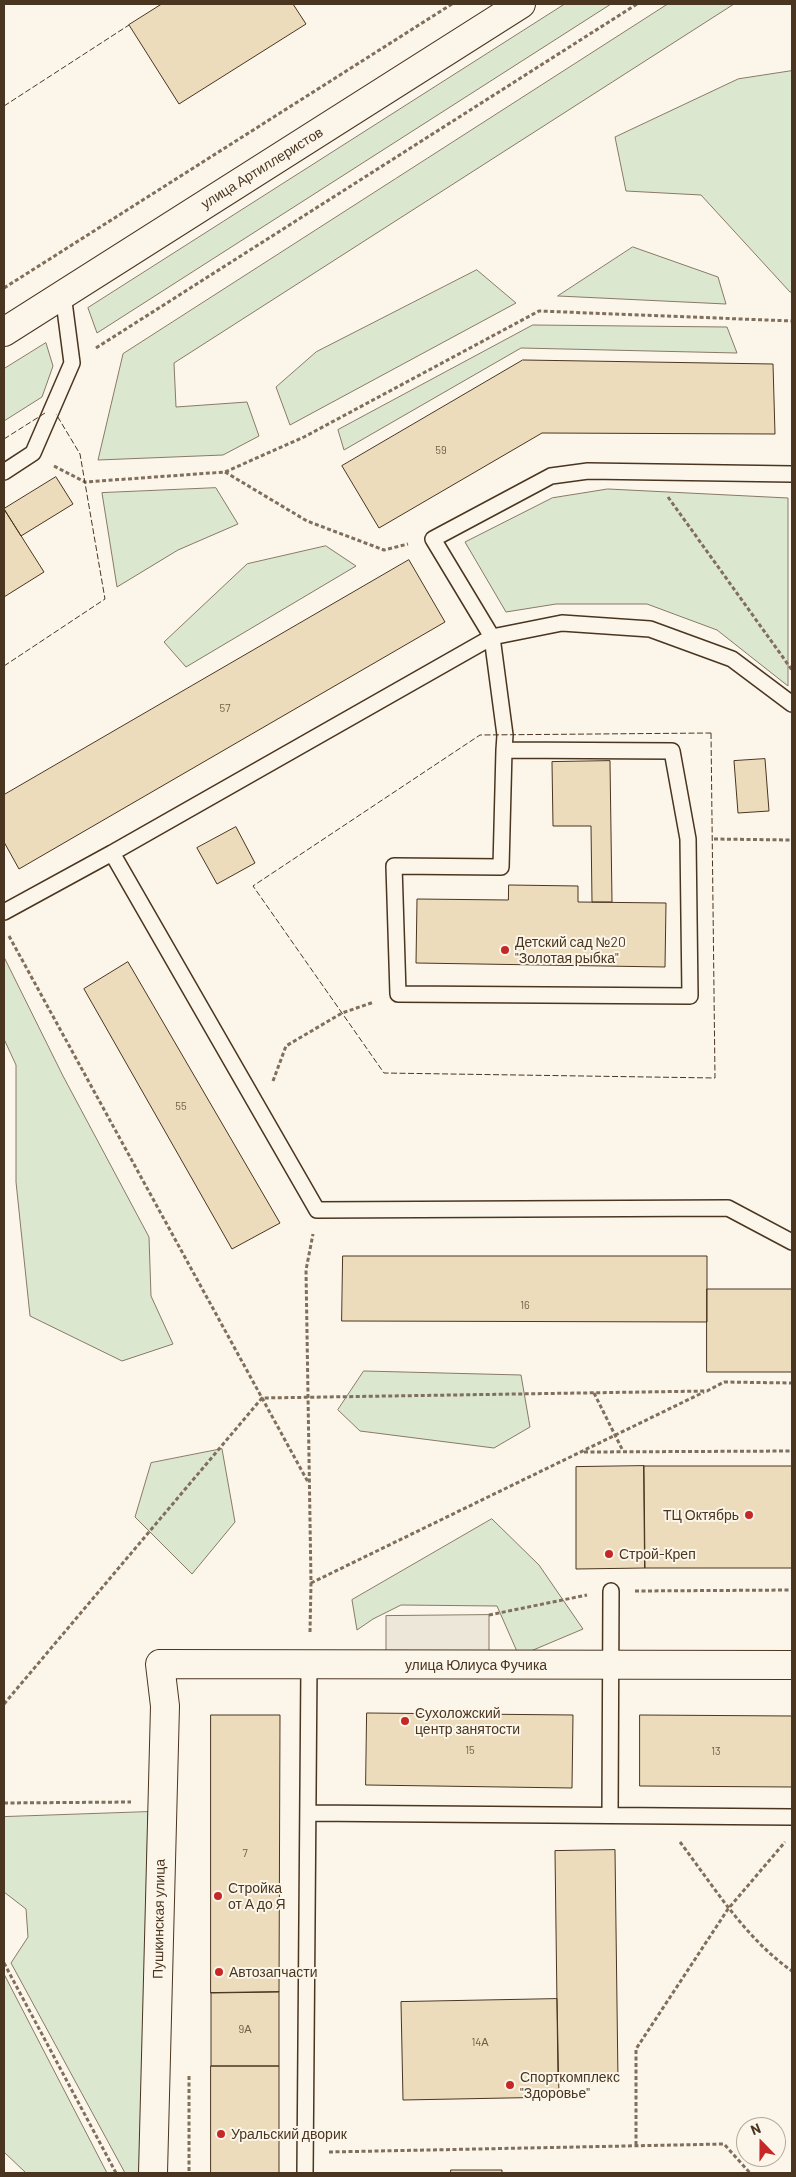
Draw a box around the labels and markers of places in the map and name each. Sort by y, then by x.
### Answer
place label: Детский сад №20 "Золотая рыбка" [515,934,626,966]
marker: Детский сад №20 "Золотая рыбка" [499,944,511,956]
place label: ТЦ Октябрь [663,1507,739,1523]
marker: ТЦ Октябрь [743,1509,755,1521]
place label: Строй-Креп [619,1546,696,1562]
marker: Строй-Креп [603,1548,615,1560]
place label: Сухоложский центр занятости [415,1705,520,1738]
marker: Сухоложский центр занятости [399,1715,411,1727]
place label: Стройка от А до Я [228,1880,286,1912]
marker: Стройка от А до Я [212,1890,224,1902]
place label: Автозапчасти [229,1964,317,1980]
marker: Автозапчасти [213,1966,225,1978]
place label: Спорткомплекс "Здоровье" [520,2069,620,2102]
marker: Спорткомплекс "Здоровье" [504,2079,516,2091]
place label: Уральский дворик [231,2126,347,2142]
marker: Уральский дворик [215,2128,227,2140]

